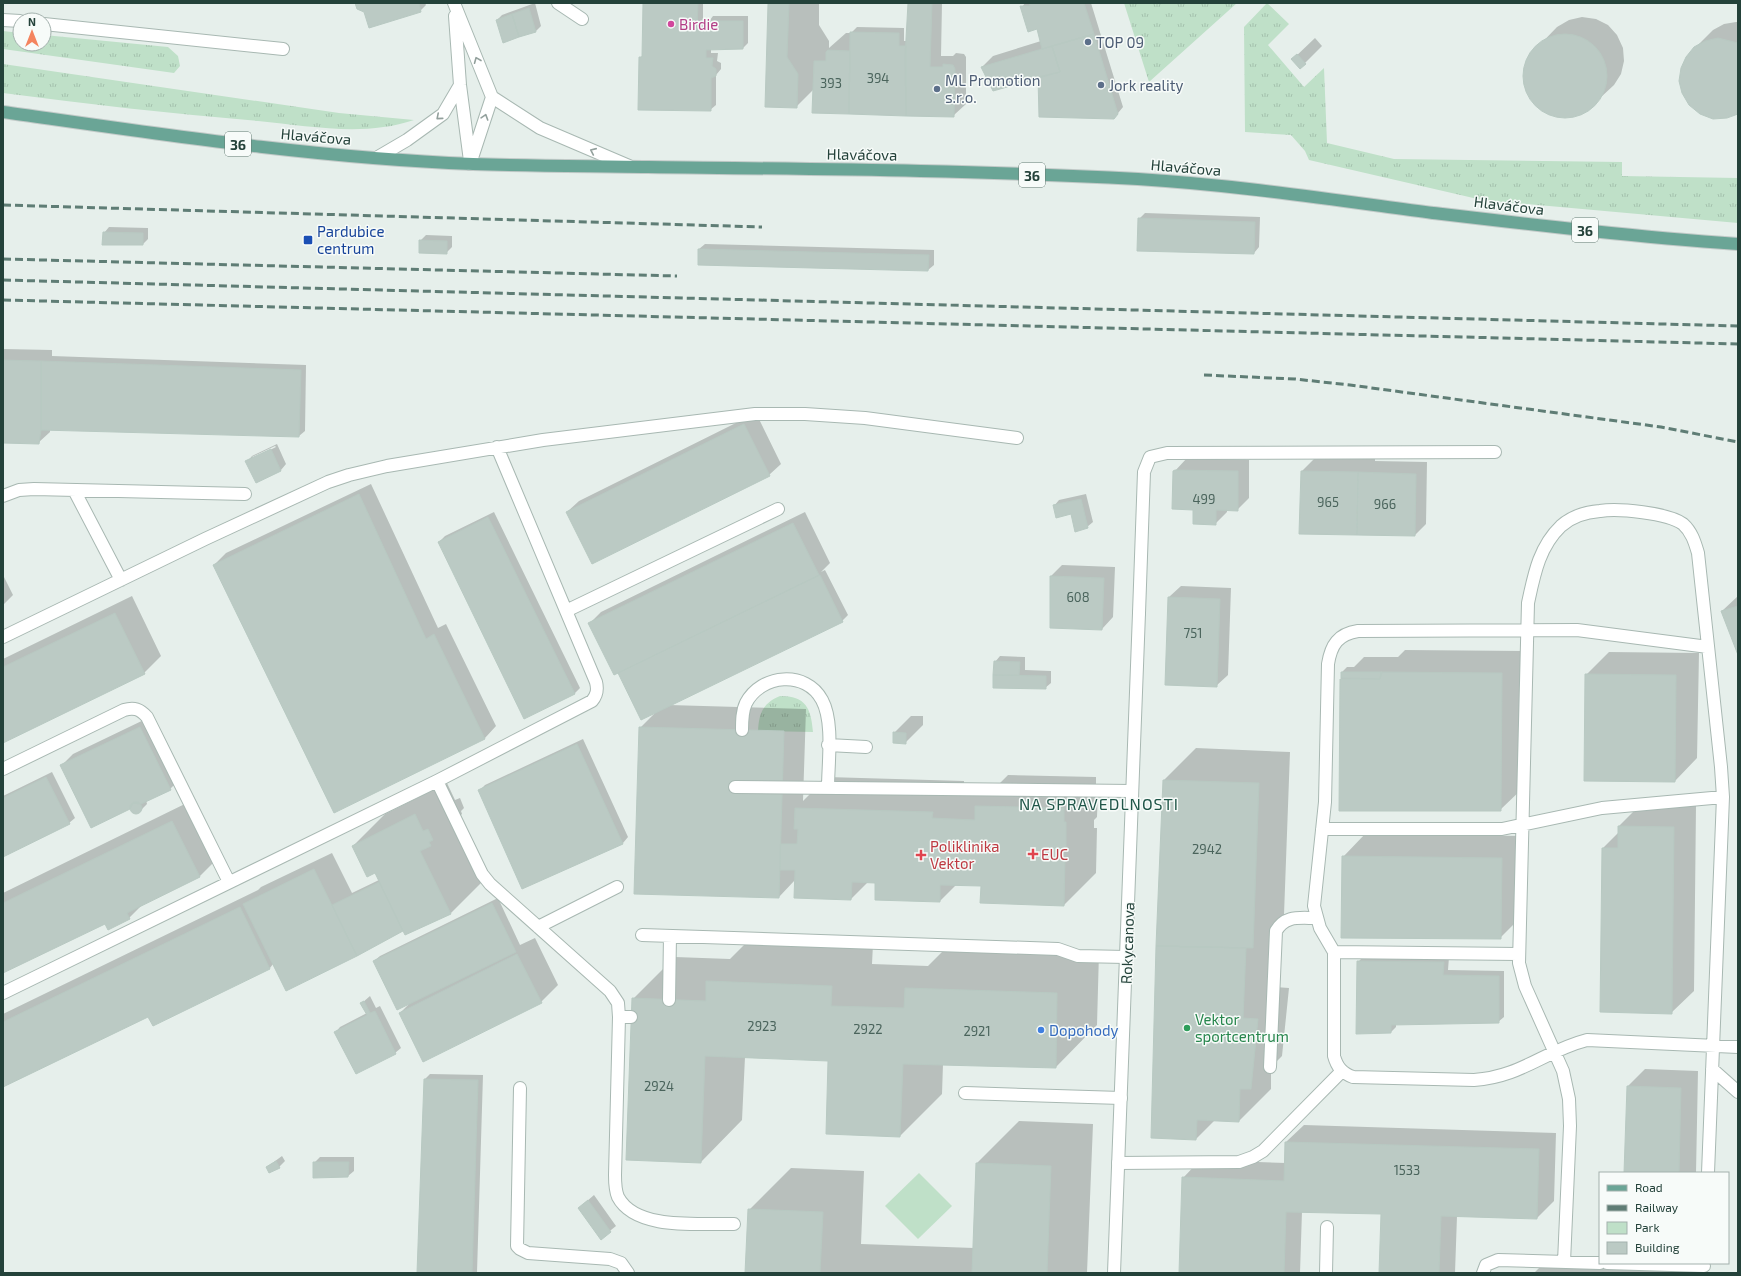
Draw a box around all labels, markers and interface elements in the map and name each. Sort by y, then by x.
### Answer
north arrow [12,12,52,52]
text: N [28,15,36,28]
place label: Birdie [679,15,718,33]
marker: Birdie [666,19,676,29]
place label: TOP 09 [1096,33,1144,51]
marker: TOP 09 [1083,37,1093,47]
one-way arrow [474,57,482,65]
house number: 394 [867,70,889,86]
place label: ML Promotion s.r.o. [945,71,1040,106]
house number: 393 [820,75,842,91]
place label: Jork reality [1109,76,1183,94]
marker: Jork reality [1096,80,1106,90]
marker: ML Promotion s.r.o. [932,84,942,94]
one-way arrow [436,112,443,119]
one-way arrow [480,114,489,121]
street label: Hlaváčova [280,124,352,148]
road number: 36 [225,132,251,156]
street label: Hlaváčova [827,144,897,164]
one-way arrow [590,147,597,155]
street label: Hlaváčova [1150,155,1222,179]
road number: 36 [1019,163,1045,187]
street label: Hlaváčova [1473,192,1545,218]
road number: 36 [1572,218,1598,242]
place label: Pardubice centrum [317,222,385,257]
marker: Pardubice centrum [302,234,314,246]
house number: 499 [1193,491,1215,507]
house number: 965 [1317,494,1339,510]
house number: 966 [1374,496,1396,512]
house number: 608 [1066,589,1090,605]
house number: 751 [1184,625,1202,641]
district label: NA SPRAVEDLNOSTI [1019,794,1179,813]
place label: Poliklinika Vektor [930,837,1000,872]
house number: 2942 [1192,841,1222,857]
place label: EUC [1041,845,1068,863]
marker: Poliklinika Vektor [915,849,927,861]
marker: EUC [1028,849,1038,859]
street label: Rokycanova [1117,902,1137,984]
place label: Vektor sportcentrum [1195,1010,1289,1045]
house number: 2923 [747,1018,777,1034]
house number: 2922 [853,1021,883,1037]
place label: Dopohody [1049,1021,1119,1039]
house number: 2921 [963,1023,991,1039]
marker: Vektor sportcentrum [1182,1023,1192,1033]
marker: Dopohody [1036,1025,1046,1035]
house number: 2924 [644,1078,674,1094]
house number: 1533 [1394,1162,1420,1178]
legend [1599,1172,1729,1264]
text: Road [1635,1180,1663,1194]
text: Railway [1635,1200,1679,1214]
text: Park [1635,1220,1660,1234]
text: Building [1635,1240,1680,1254]

